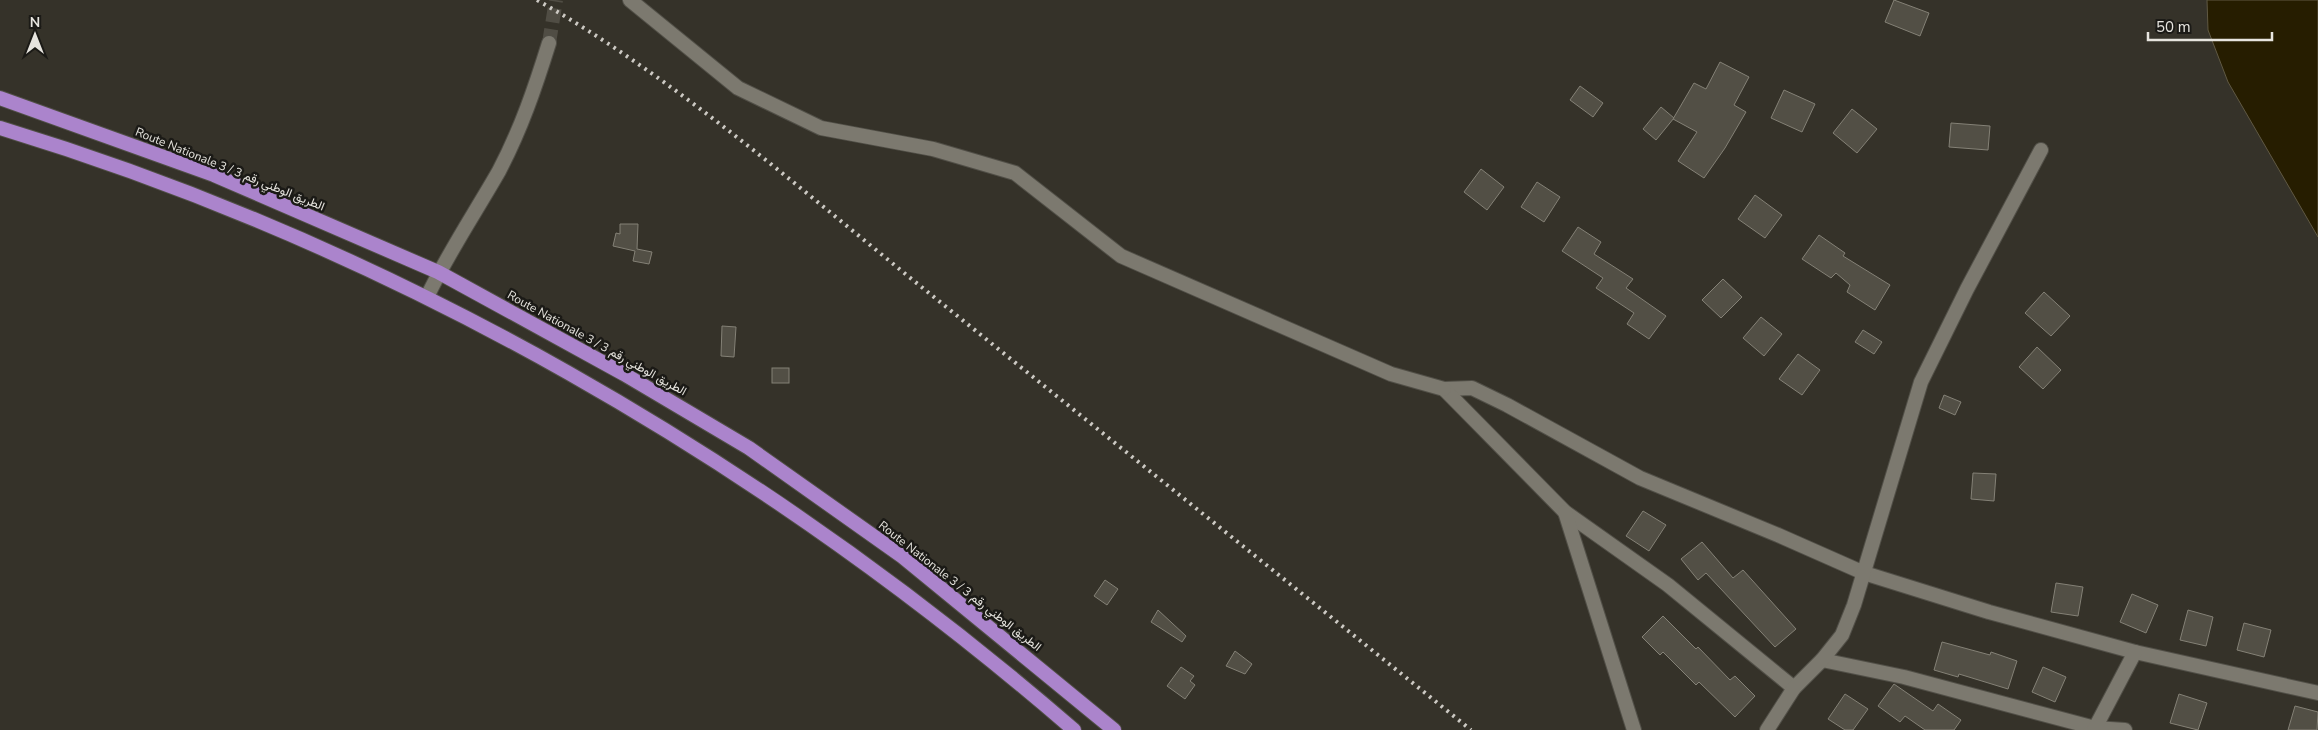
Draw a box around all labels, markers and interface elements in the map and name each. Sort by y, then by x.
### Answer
north arrow [10,10,60,60]
scale bar [2148,10,2272,42]
text: N [30,13,40,32]
text: 50 m [2156,17,2191,37]
street label: Route Nationale 3 / الطريق الوطني رقم 3 [132,124,327,216]
street label: Route Nationale 3 / الطريق الوطني رقم 3 [503,287,690,401]
street label: Route Nationale 3 / الطريق الوطني رقم 3 [874,517,1045,656]

